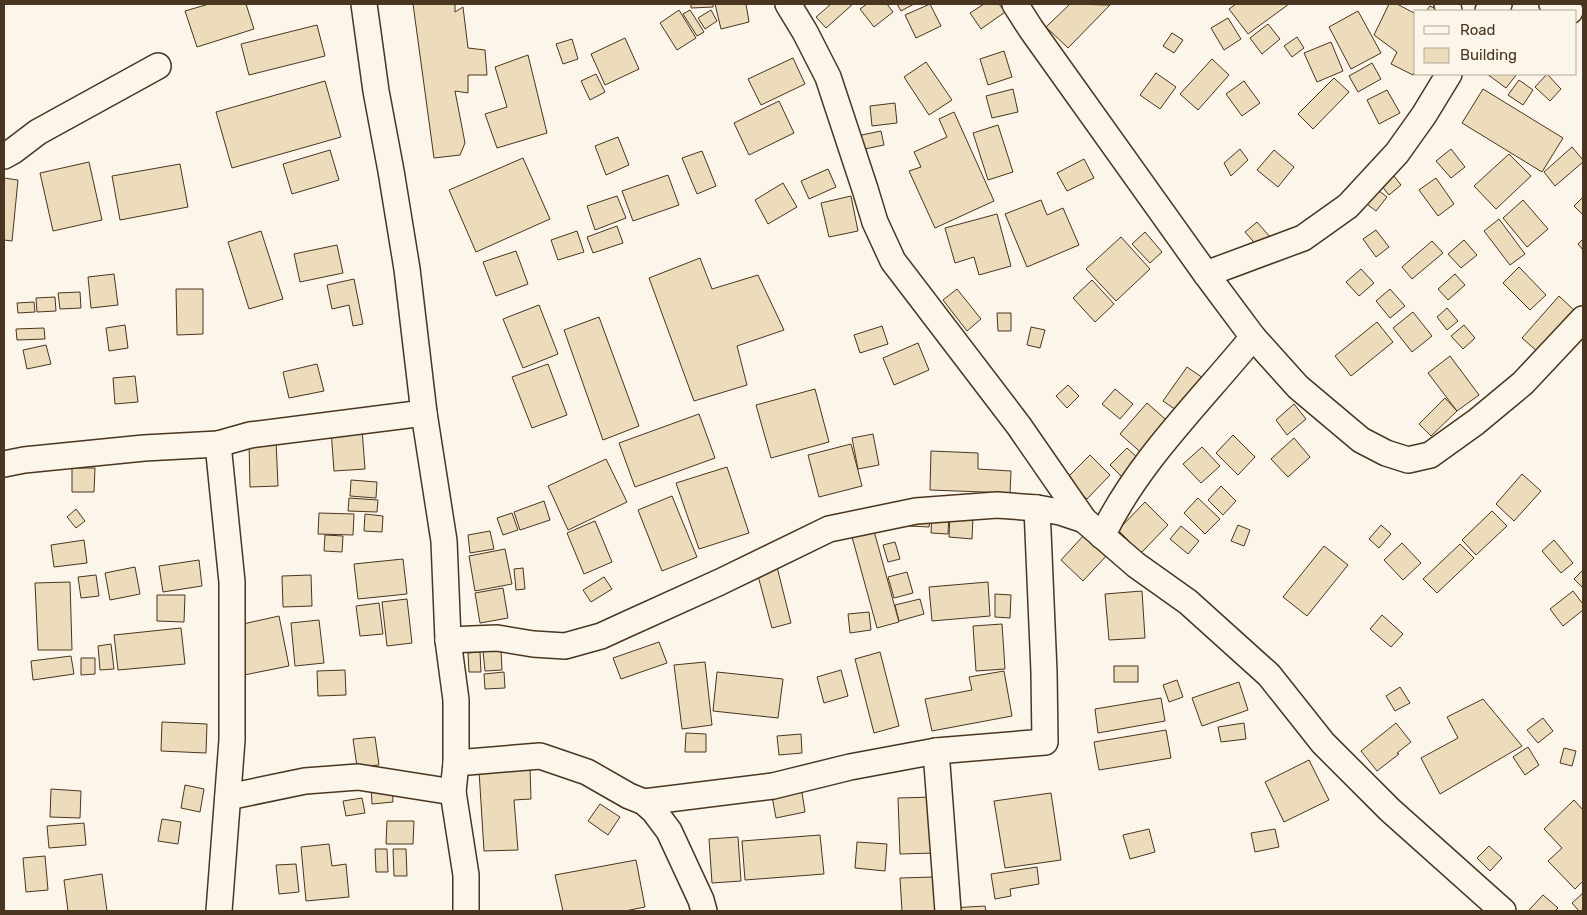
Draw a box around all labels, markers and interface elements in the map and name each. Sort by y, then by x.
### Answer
legend [1414,10,1577,75]
text: Road [1460,21,1496,39]
text: Building [1460,46,1517,64]

